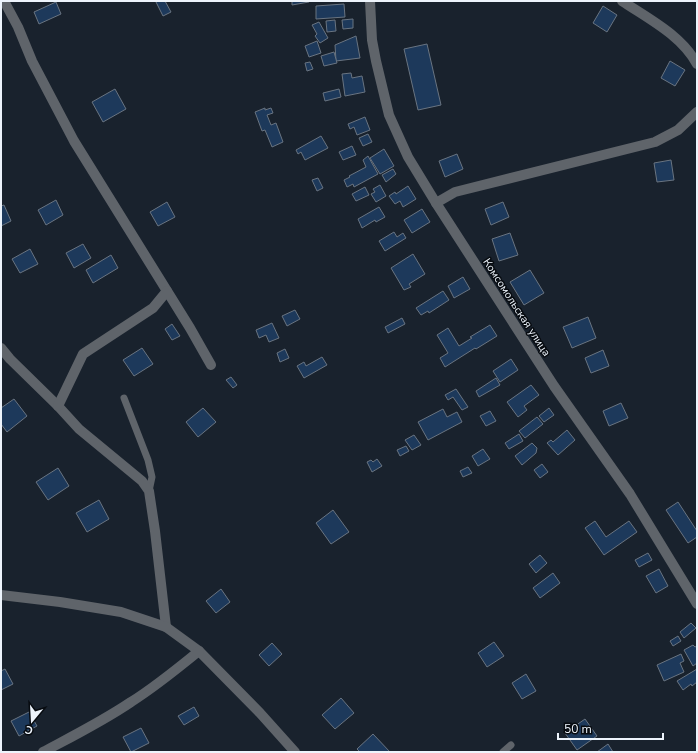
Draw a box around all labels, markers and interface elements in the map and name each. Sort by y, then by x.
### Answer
street label: Комсомольская улица [479,255,554,359]
north arrow [12,701,52,741]
scale bar [558,715,663,741]
text: 50 m [564,721,592,737]
text: С [23,722,35,738]

